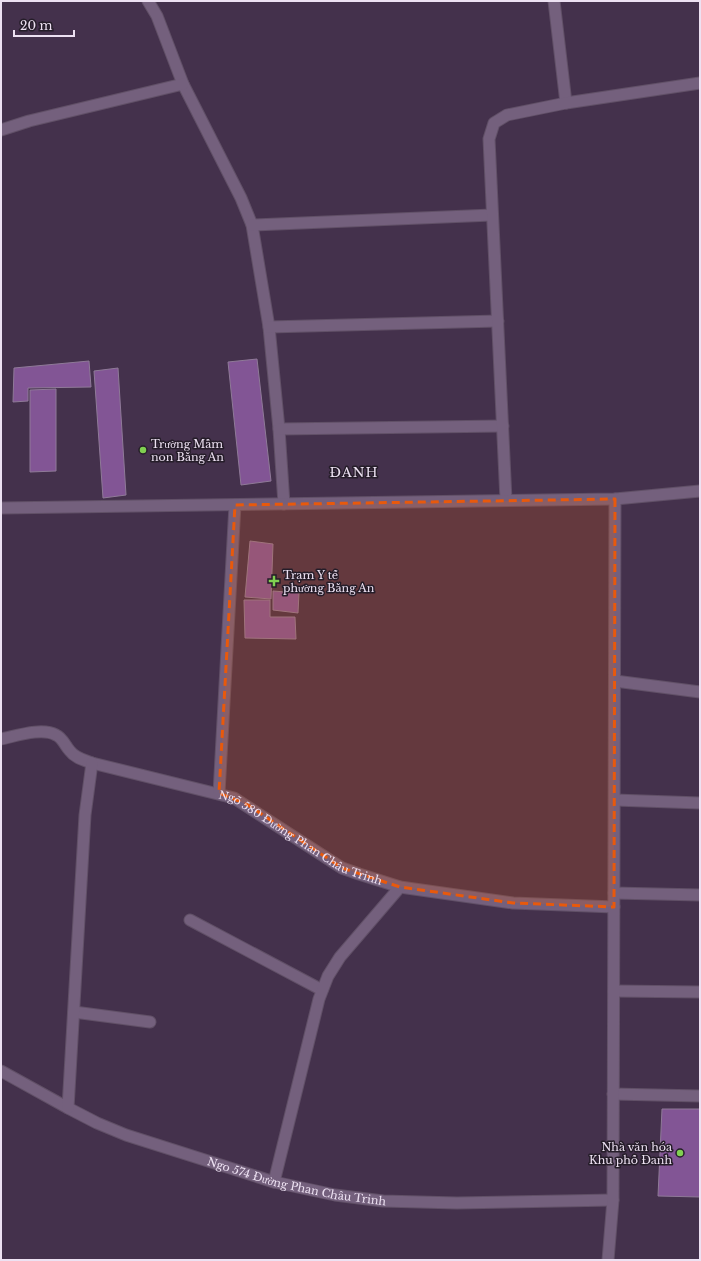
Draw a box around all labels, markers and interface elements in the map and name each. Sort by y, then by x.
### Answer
scale bar [14,12,74,38]
text: 20 m [20,18,52,33]
place label: Trường Mầm non Bằng An [151,437,224,464]
marker: Trường Mầm non Bằng An [138,445,148,455]
district label: ĐANH [330,464,378,481]
place label: Trạm Y tế phường Bằng An [283,568,375,595]
marker: Trạm Y tế phường Bằng An [268,575,280,587]
street label: Ngõ 580 Đường Phan Châu Trinh [217,787,384,888]
place label: Nhà văn hóa Khu phố Đanh [589,1140,673,1167]
marker: Nhà văn hóa Khu phố Đanh [675,1148,685,1158]
street label: Ngo 574 Đường Phan Châu Trinh [206,1154,387,1208]

